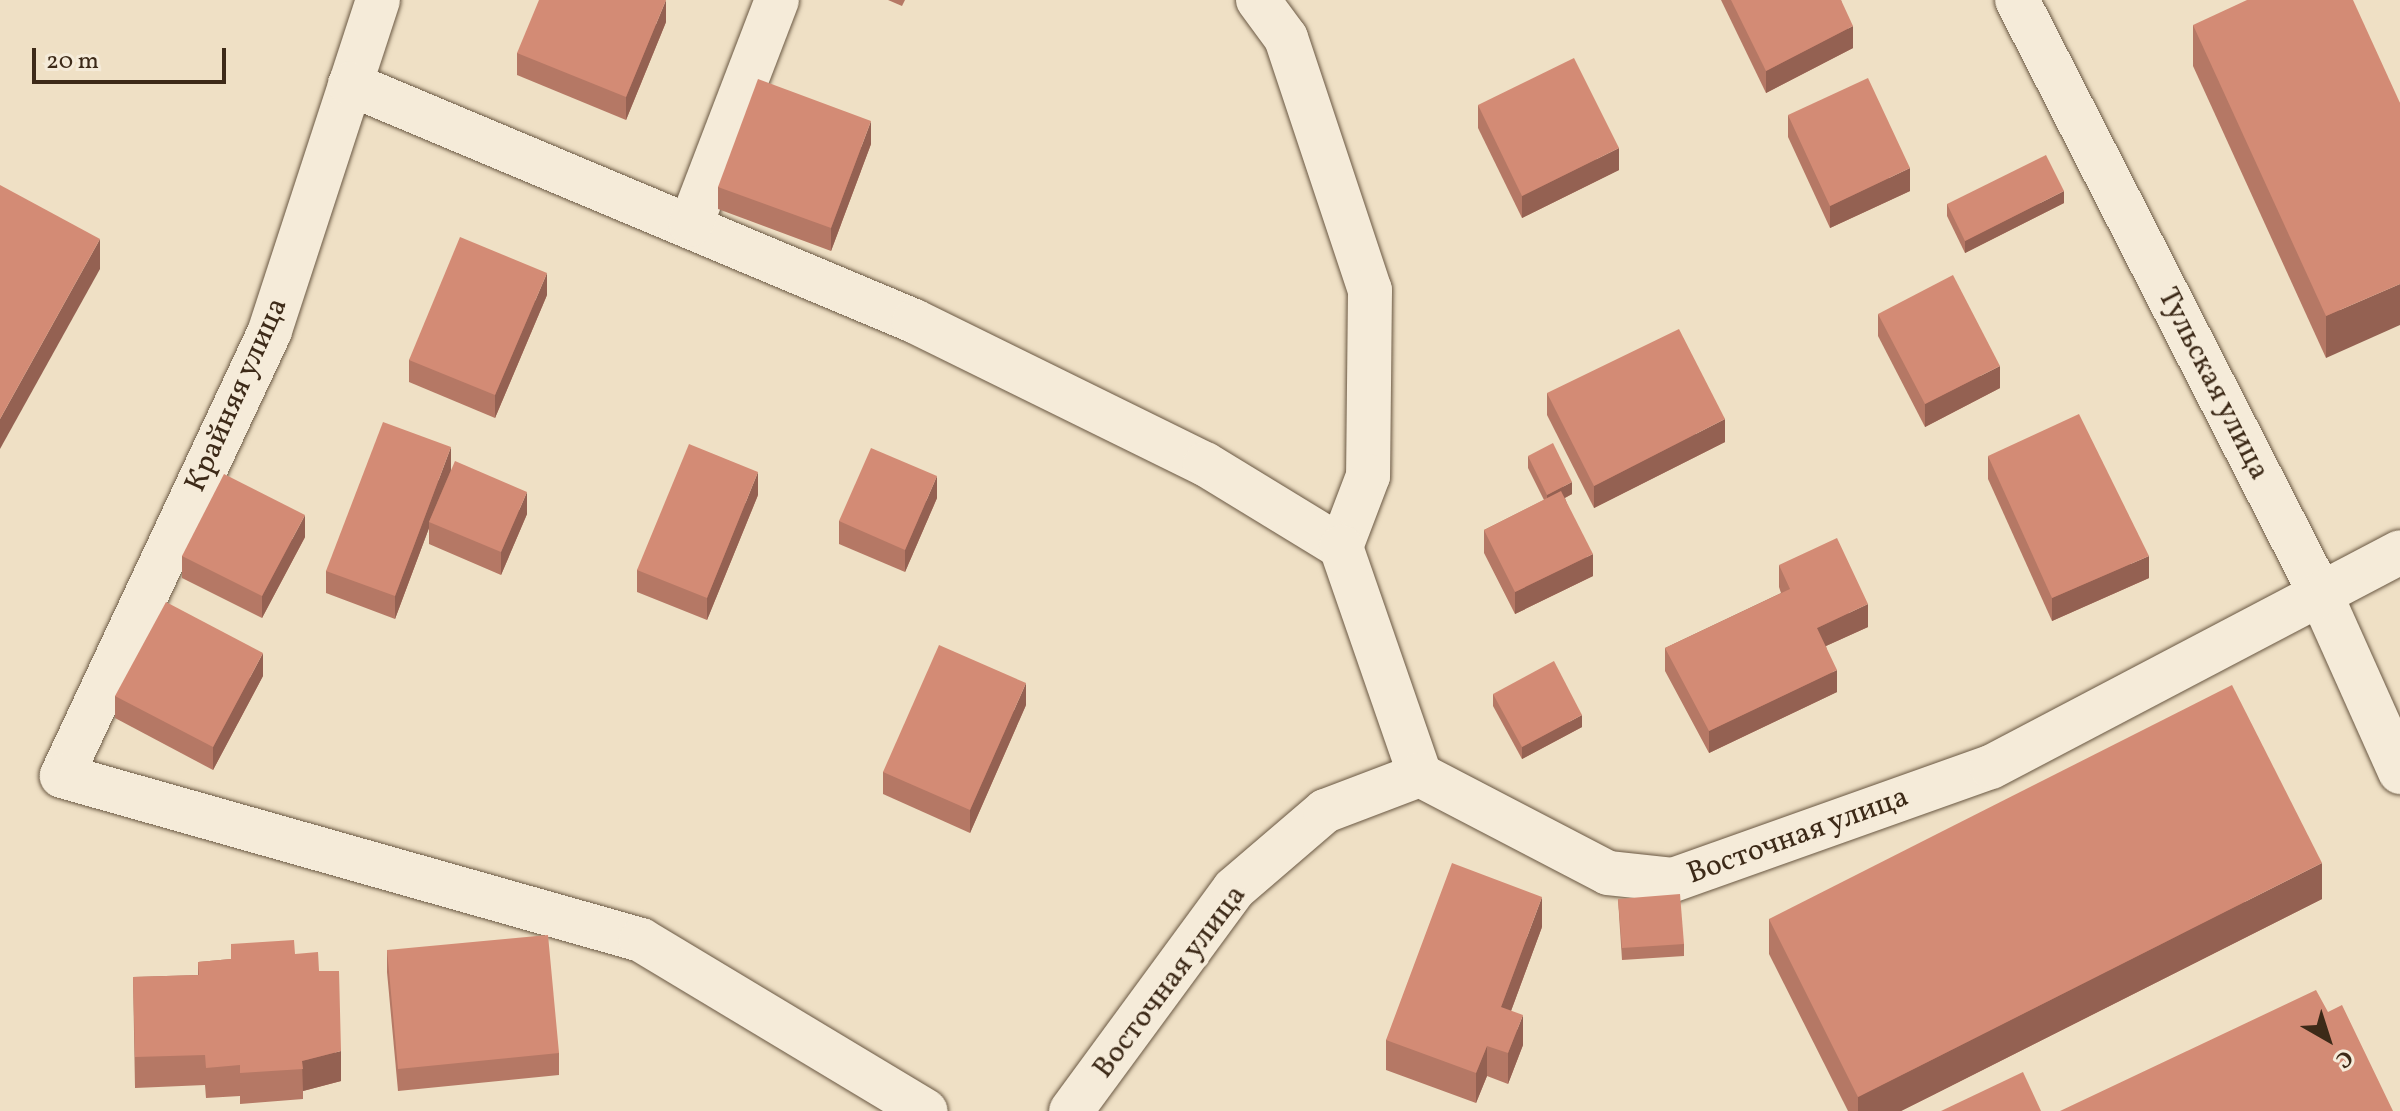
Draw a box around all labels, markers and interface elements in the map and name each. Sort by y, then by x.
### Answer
scale bar [36,32,230,82]
text: 20 m [46,45,99,79]
street label: Тульская улица [2149,281,2277,487]
street label: Крайняя улица [178,292,296,498]
street label: Восточная улица [1682,779,1914,893]
street label: Восточная улица [1085,878,1255,1086]
north arrow [2288,999,2368,1079]
text: С [2328,1042,2359,1075]

